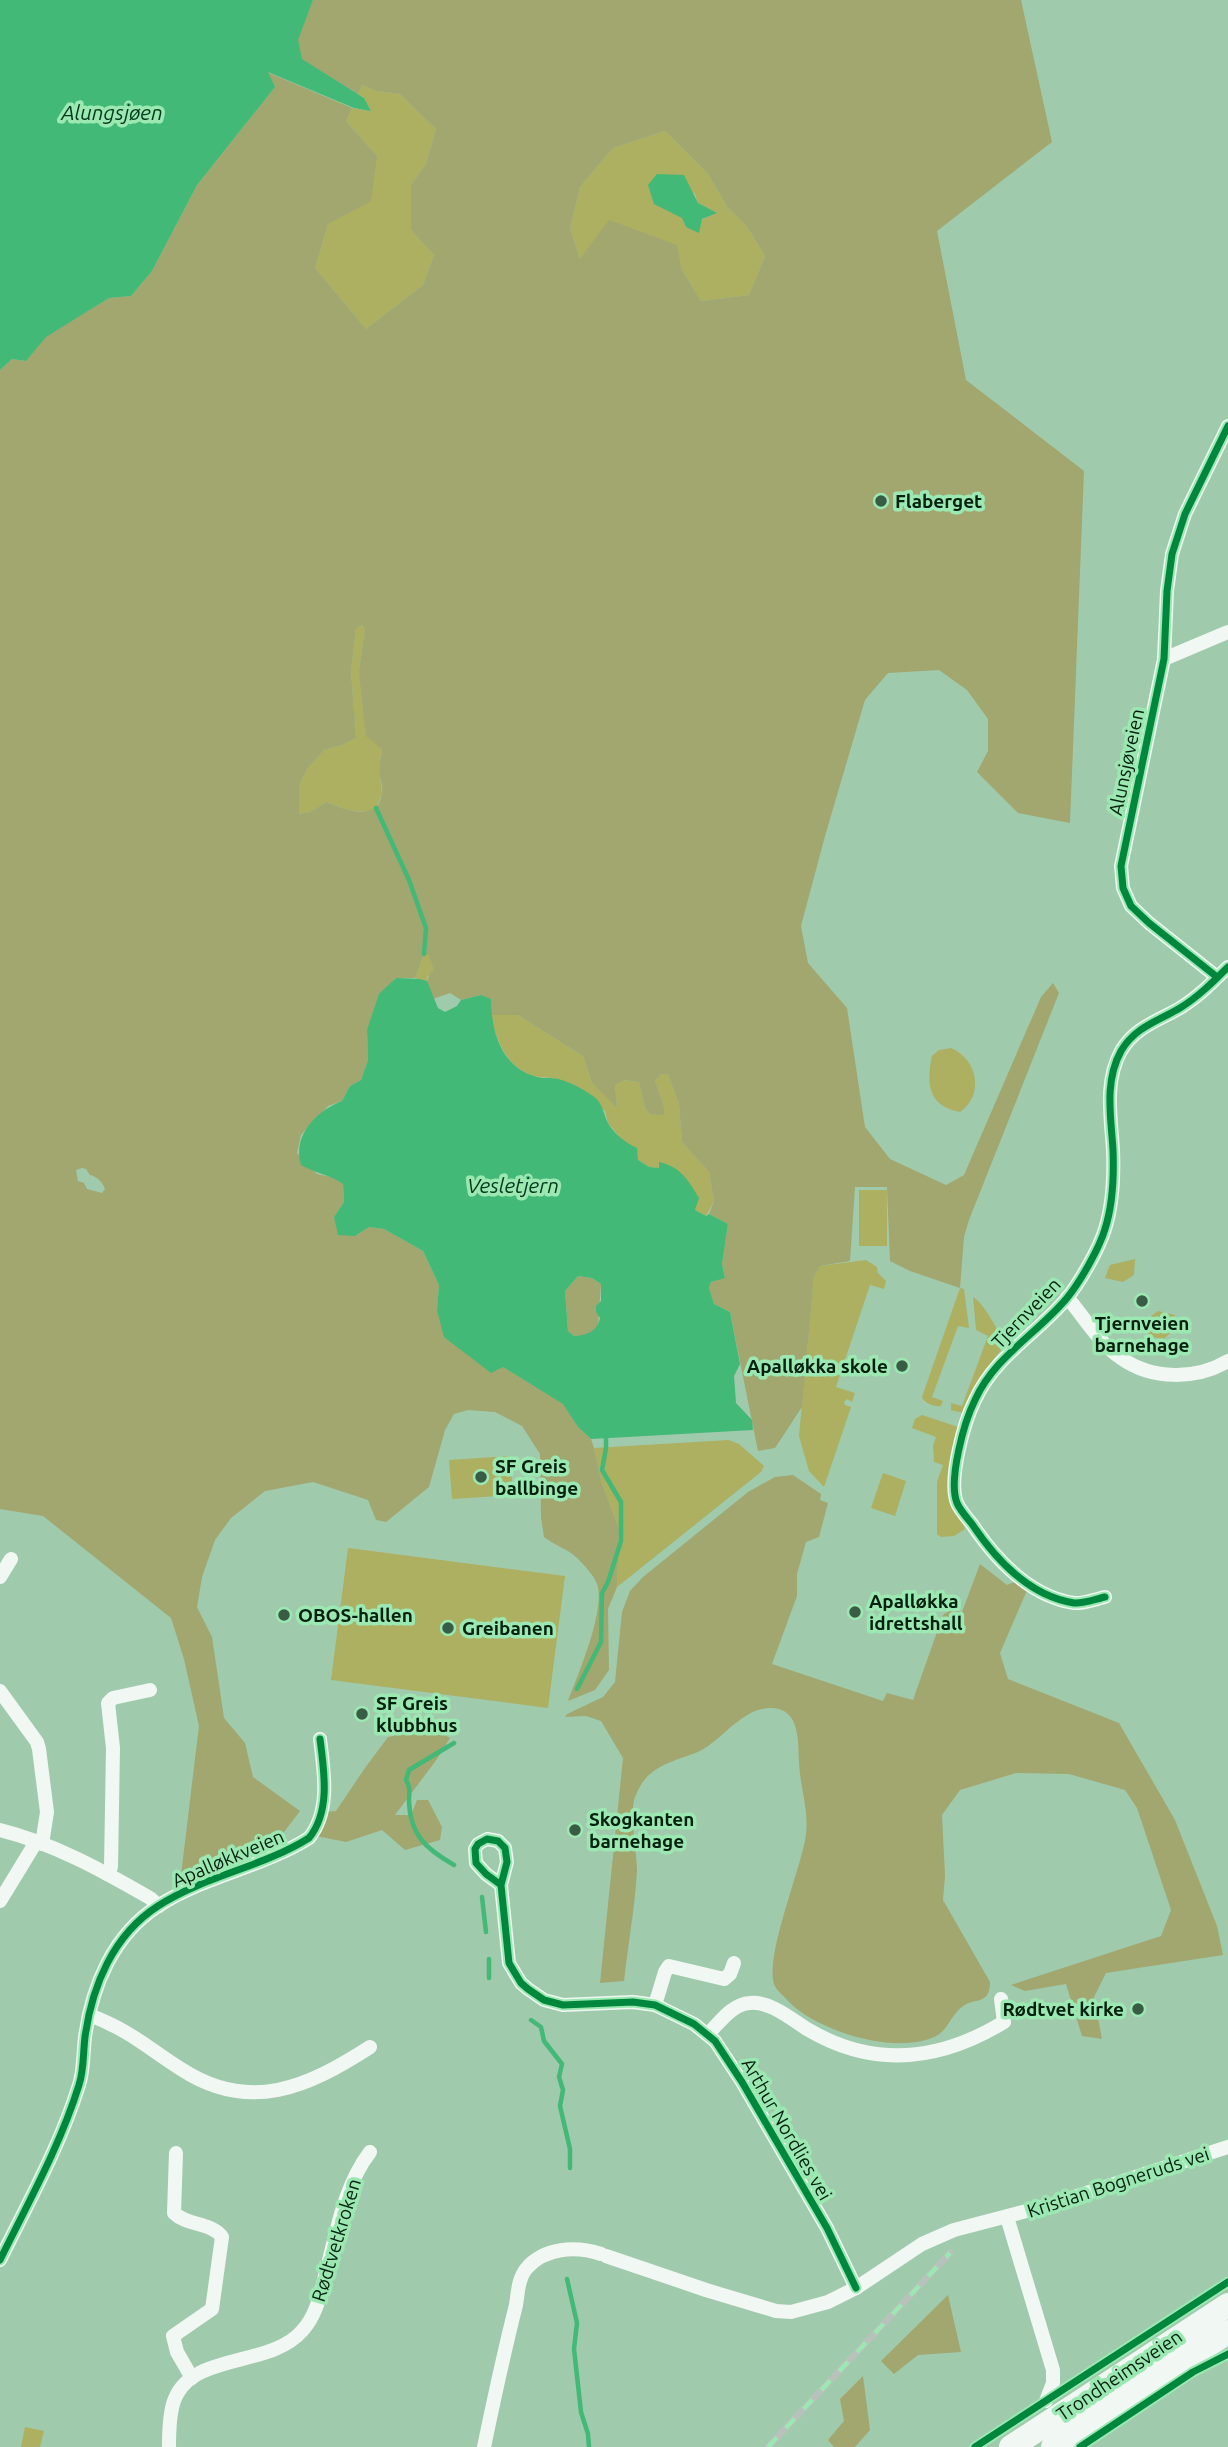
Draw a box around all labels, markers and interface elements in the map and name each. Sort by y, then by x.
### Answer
water label: Alungsjøen [60,100,163,124]
place label: Flaberget [895,490,982,512]
marker: Flaberget [873,493,889,509]
street label: Alunsjøveien [1104,707,1148,817]
water label: Vesletjern [467,1173,559,1197]
street label: Tjernveien [987,1273,1065,1353]
marker: Tjernveien barnehage [1134,1293,1150,1309]
place label: Tjernveien barnehage [1094,1312,1190,1356]
place label: Apalløkka skole [747,1355,888,1377]
marker: Apalløkka skole [894,1358,910,1374]
place label: SF Greis ballbinge [495,1455,578,1499]
marker: SF Greis ballbinge [473,1469,489,1485]
place label: Apalløkka idrettshall [869,1590,963,1634]
place label: OBOS-hallen [298,1604,413,1626]
marker: Apalløkka idrettshall [847,1604,863,1620]
marker: OBOS-hallen [276,1607,292,1623]
place label: Greibanen [462,1617,554,1639]
marker: Greibanen [440,1620,456,1636]
place label: SF Greis klubbhus [376,1692,458,1736]
marker: SF Greis klubbhus [354,1706,370,1722]
place label: Skogkanten barnehage [589,1808,694,1852]
marker: Skogkanten barnehage [567,1822,583,1838]
street label: Apalløkkveien [169,1825,287,1891]
place label: Rødtvet kirke [1002,1998,1124,2020]
marker: Rødtvet kirke [1130,2001,1146,2017]
street label: Arthur Nordlies vei [737,2054,837,2204]
street label: Kristian Bogneruds vei [1024,2142,1212,2222]
street label: Rødtvetkroken [307,2176,365,2304]
street label: Trondheimsveien [1052,2325,1186,2425]

